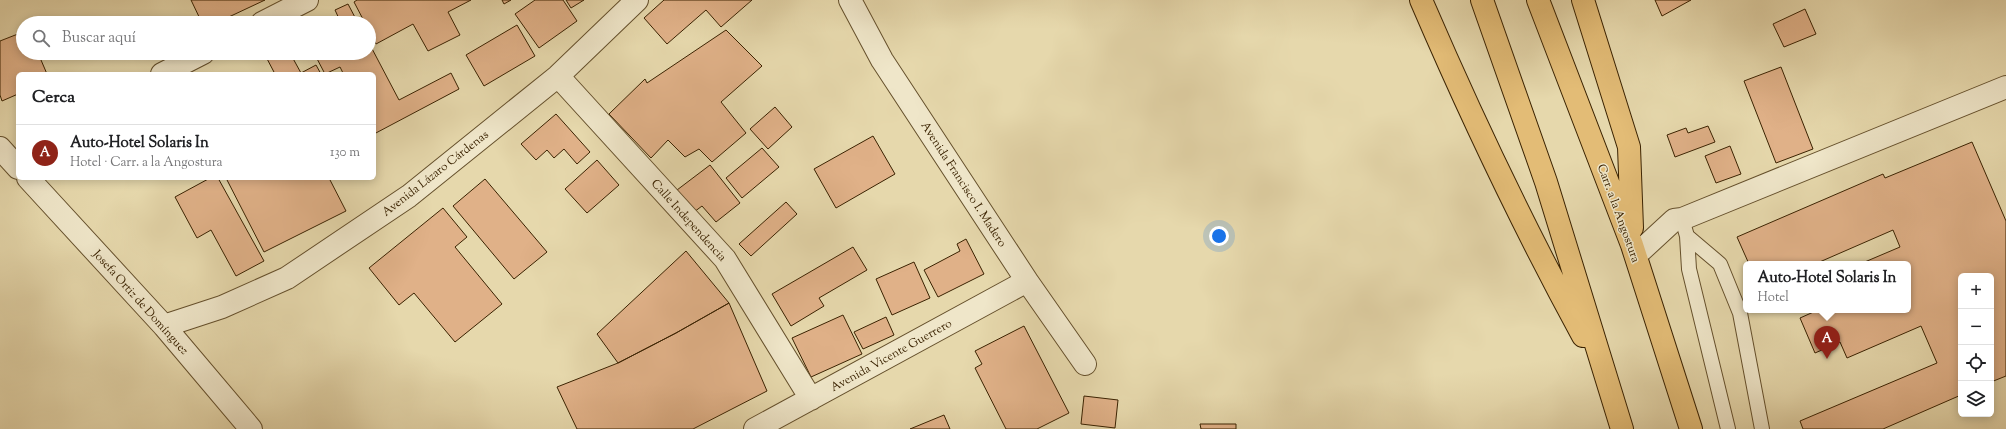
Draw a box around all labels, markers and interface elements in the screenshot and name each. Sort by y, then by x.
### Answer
search box [16,16,376,60]
icon: search [30,27,52,49]
text: Buscar aquí [62,28,136,49]
text: Cerca [32,86,75,110]
street label: Avenida Francisco I. Madero [916,118,1011,251]
street label: Avenida Lázaro Cárdenas [378,126,493,221]
text: Auto-Hotel Solaris In [70,133,209,154]
text: A [40,144,50,162]
text: 130 m [330,144,360,162]
text: Hotel · Carr. a la Angostura [70,154,223,172]
street label: Carr. a la Angostura [1592,162,1644,266]
street label: Calle Independencia [646,175,731,266]
your location [1209,226,1229,246]
street label: Josefa Ortiz de Domínguez [87,245,193,360]
popup [1743,261,1911,313]
text: Auto-Hotel Solaris In [1758,268,1896,289]
map controls [1958,273,1994,417]
button: + [1958,273,1994,309]
text: Hotel [1758,289,1789,307]
button: − [1958,309,1994,345]
street label: Avenida Vicente Guerrero [827,315,956,397]
pin: A [1814,326,1840,359]
button: locate [1958,345,1994,381]
button: layers [1958,381,1994,417]

